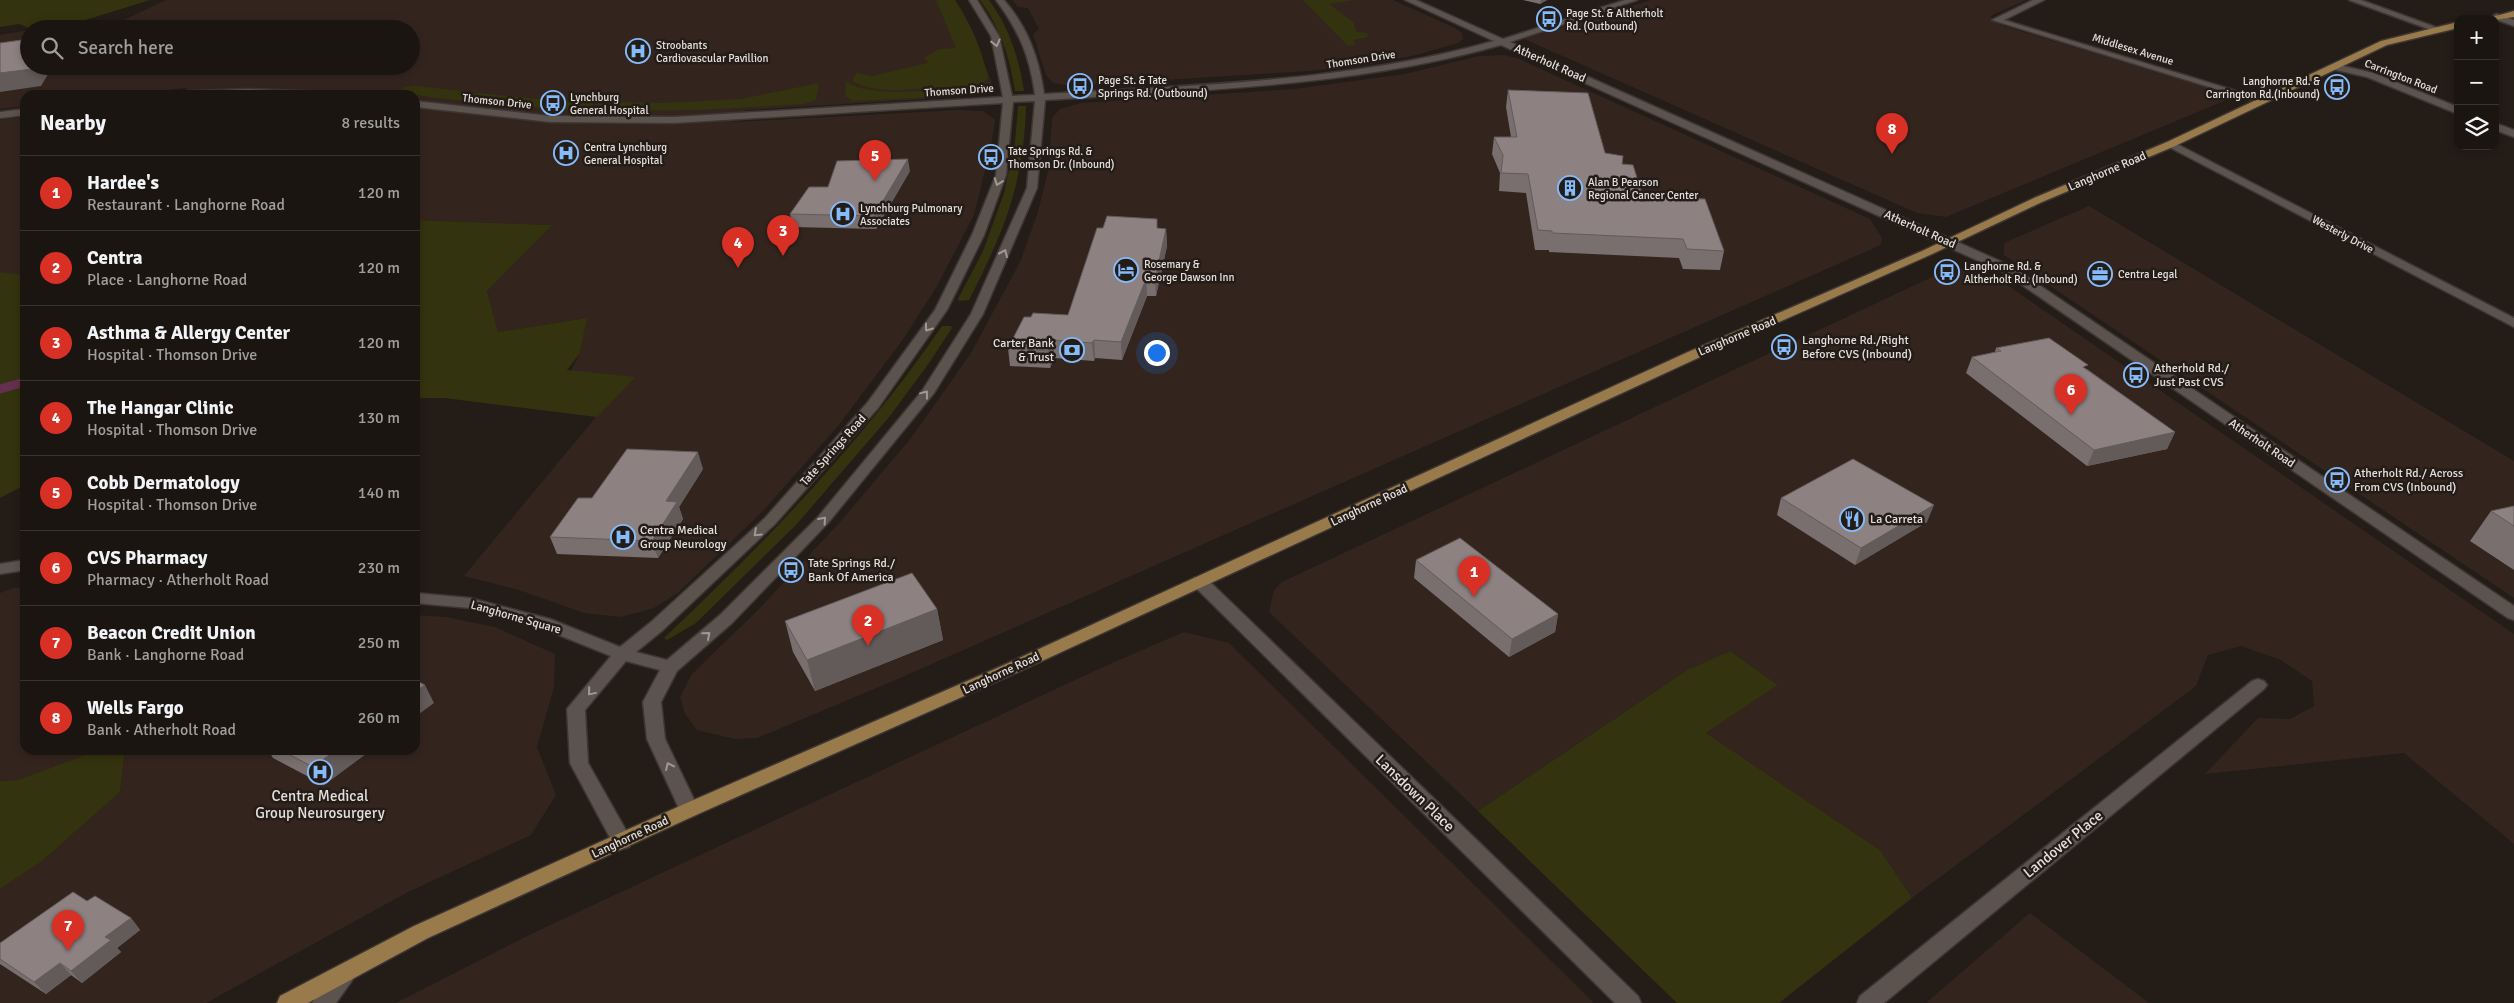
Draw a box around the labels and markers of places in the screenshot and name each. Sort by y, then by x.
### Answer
bus stop icon: Page St. & Altherholt Rd. (Outbound) [1536,6,1562,32]
place label: Page St. & Altherholt Rd. (Outbound) [1566,7,1664,33]
hospital icon: Stroobants Cardiovascular Pavillion [625,38,651,64]
place label: Stroobants Cardiovascular Pavillion [656,39,769,65]
bus stop icon: Page St. & Tate Springs Rd. (Outbound) [1067,73,1093,99]
place label: Page St. & Tate Springs Rd. (Outbound) [1098,74,1208,100]
bus stop icon: Langhorne Rd. & Carrington Rd.(Inbound) [2324,74,2350,100]
place label: Langhorne Rd. & Carrington Rd.(Inbound) [2206,75,2320,101]
bus stop icon: Lynchburg General Hospital [540,90,566,116]
place label: Lynchburg General Hospital [570,91,649,117]
pin: 8 [1876,113,1908,154]
hospital icon: Centra Lynchburg General Hospital [553,140,579,166]
pin: 5 [859,140,891,181]
place label: Centra Lynchburg General Hospital [584,141,667,167]
bus stop icon: Tate Springs Rd. & Thomson Dr. (Inbound) [978,144,1004,170]
place label: Tate Springs Rd. & Thomson Dr. (Inbound) [1008,145,1115,171]
building icon: Alan B Pearson Regional Cancer Center [1557,175,1583,201]
place label: Alan B Pearson Regional Cancer Center [1588,176,1698,202]
hospital icon: Lynchburg Pulmonary Associates [830,201,856,227]
place label: Lynchburg Pulmonary Associates [860,202,963,228]
pin: 3 [767,215,799,256]
pin: 4 [722,227,754,268]
hotel icon: Rosemary & George Dawson Inn [1113,257,1139,283]
place label: Rosemary & George Dawson Inn [1144,258,1235,284]
bus stop icon: Langhorne Rd. & Altherholt Rd. (Inbound) [1934,259,1960,285]
place label: Langhorne Rd. & Altherholt Rd. (Inbound) [1964,260,2078,286]
office icon: Centra Legal [2087,261,2113,287]
place label: Centra Legal [2118,268,2177,281]
place label: Langhorne Rd./Right Before CVS (Inbound) [1802,333,1912,362]
bus stop icon: Langhorne Rd./Right Before CVS (Inbound) [1771,334,1797,360]
place label: Carter Bank & Trust [993,336,1054,365]
bank icon: Carter Bank & Trust [1059,337,1085,363]
place label: Atherhold Rd./ Just Past CVS [2154,361,2229,390]
bus stop icon: Atherhold Rd./ Just Past CVS [2123,362,2149,388]
pin: 6 [2055,374,2087,415]
place label: Atherholt Rd./ Across From CVS (Inbound) [2354,466,2463,495]
bus stop icon: Atherholt Rd./ Across From CVS (Inbound) [2324,467,2350,493]
restaurant icon: La Carreta [1839,506,1865,532]
place label: La Carreta [1870,512,1923,527]
place label: Centra Medical Group Neurology [640,523,727,552]
hospital icon: Centra Medical Group Neurology [610,524,636,550]
place label: Tate Springs Rd./ Bank Of America [808,556,895,585]
pin: 1 [1458,556,1490,597]
bus stop icon: Tate Springs Rd./ Bank Of America [778,557,804,583]
pin: 2 [852,605,884,646]
hospital icon: Centra Medical Group Neurosurgery [307,759,333,785]
place label: Centra Medical Group Neurosurgery [255,787,385,822]
pin: 7 [52,910,84,951]

